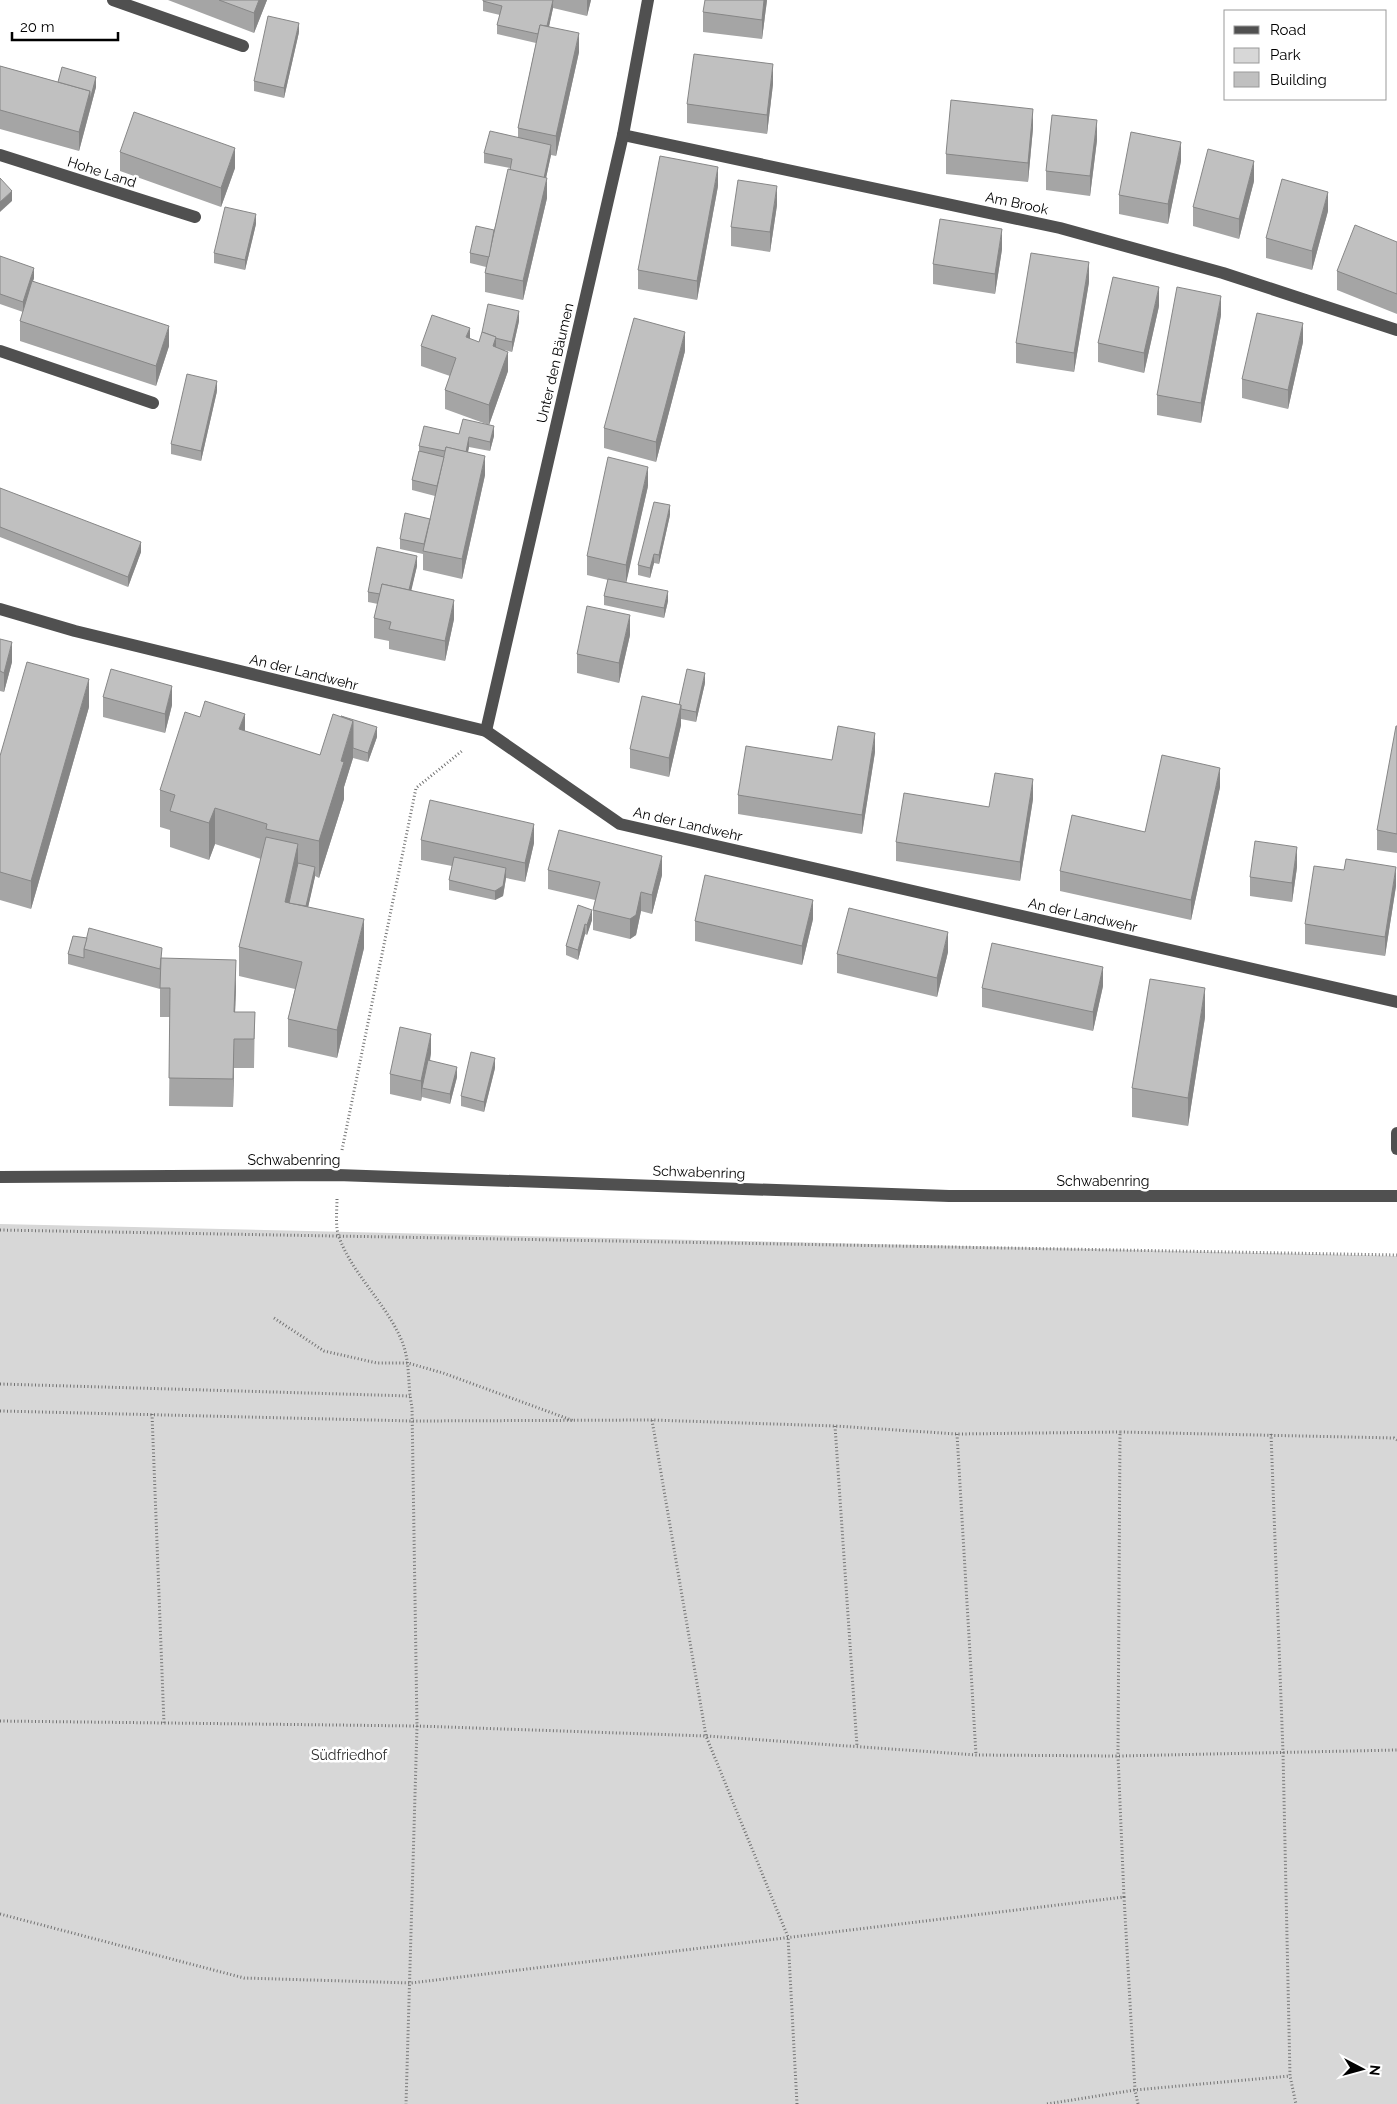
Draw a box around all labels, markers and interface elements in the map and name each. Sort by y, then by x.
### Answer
scale bar [12,10,119,42]
legend [1224,10,1387,100]
text: 20 m [20,18,55,36]
text: Road [1270,21,1306,39]
text: Park [1270,46,1301,64]
text: Building [1270,71,1327,89]
street label: Hohe Land [66,153,138,191]
street label: Am Brook [984,189,1051,218]
street label: Unter den Bäumen [533,301,577,425]
street label: An der Landwehr [248,651,360,693]
street label: An der Landwehr [632,804,744,844]
street label: An der Landwehr [1027,895,1139,935]
street label: Schwabenring [248,1152,340,1168]
street label: Schwabenring [652,1162,746,1182]
street label: Schwabenring [1057,1173,1149,1189]
park label: Südfriedhof [311,1747,388,1763]
north arrow [1337,2044,1387,2094]
text: N [1366,2064,1383,2077]

